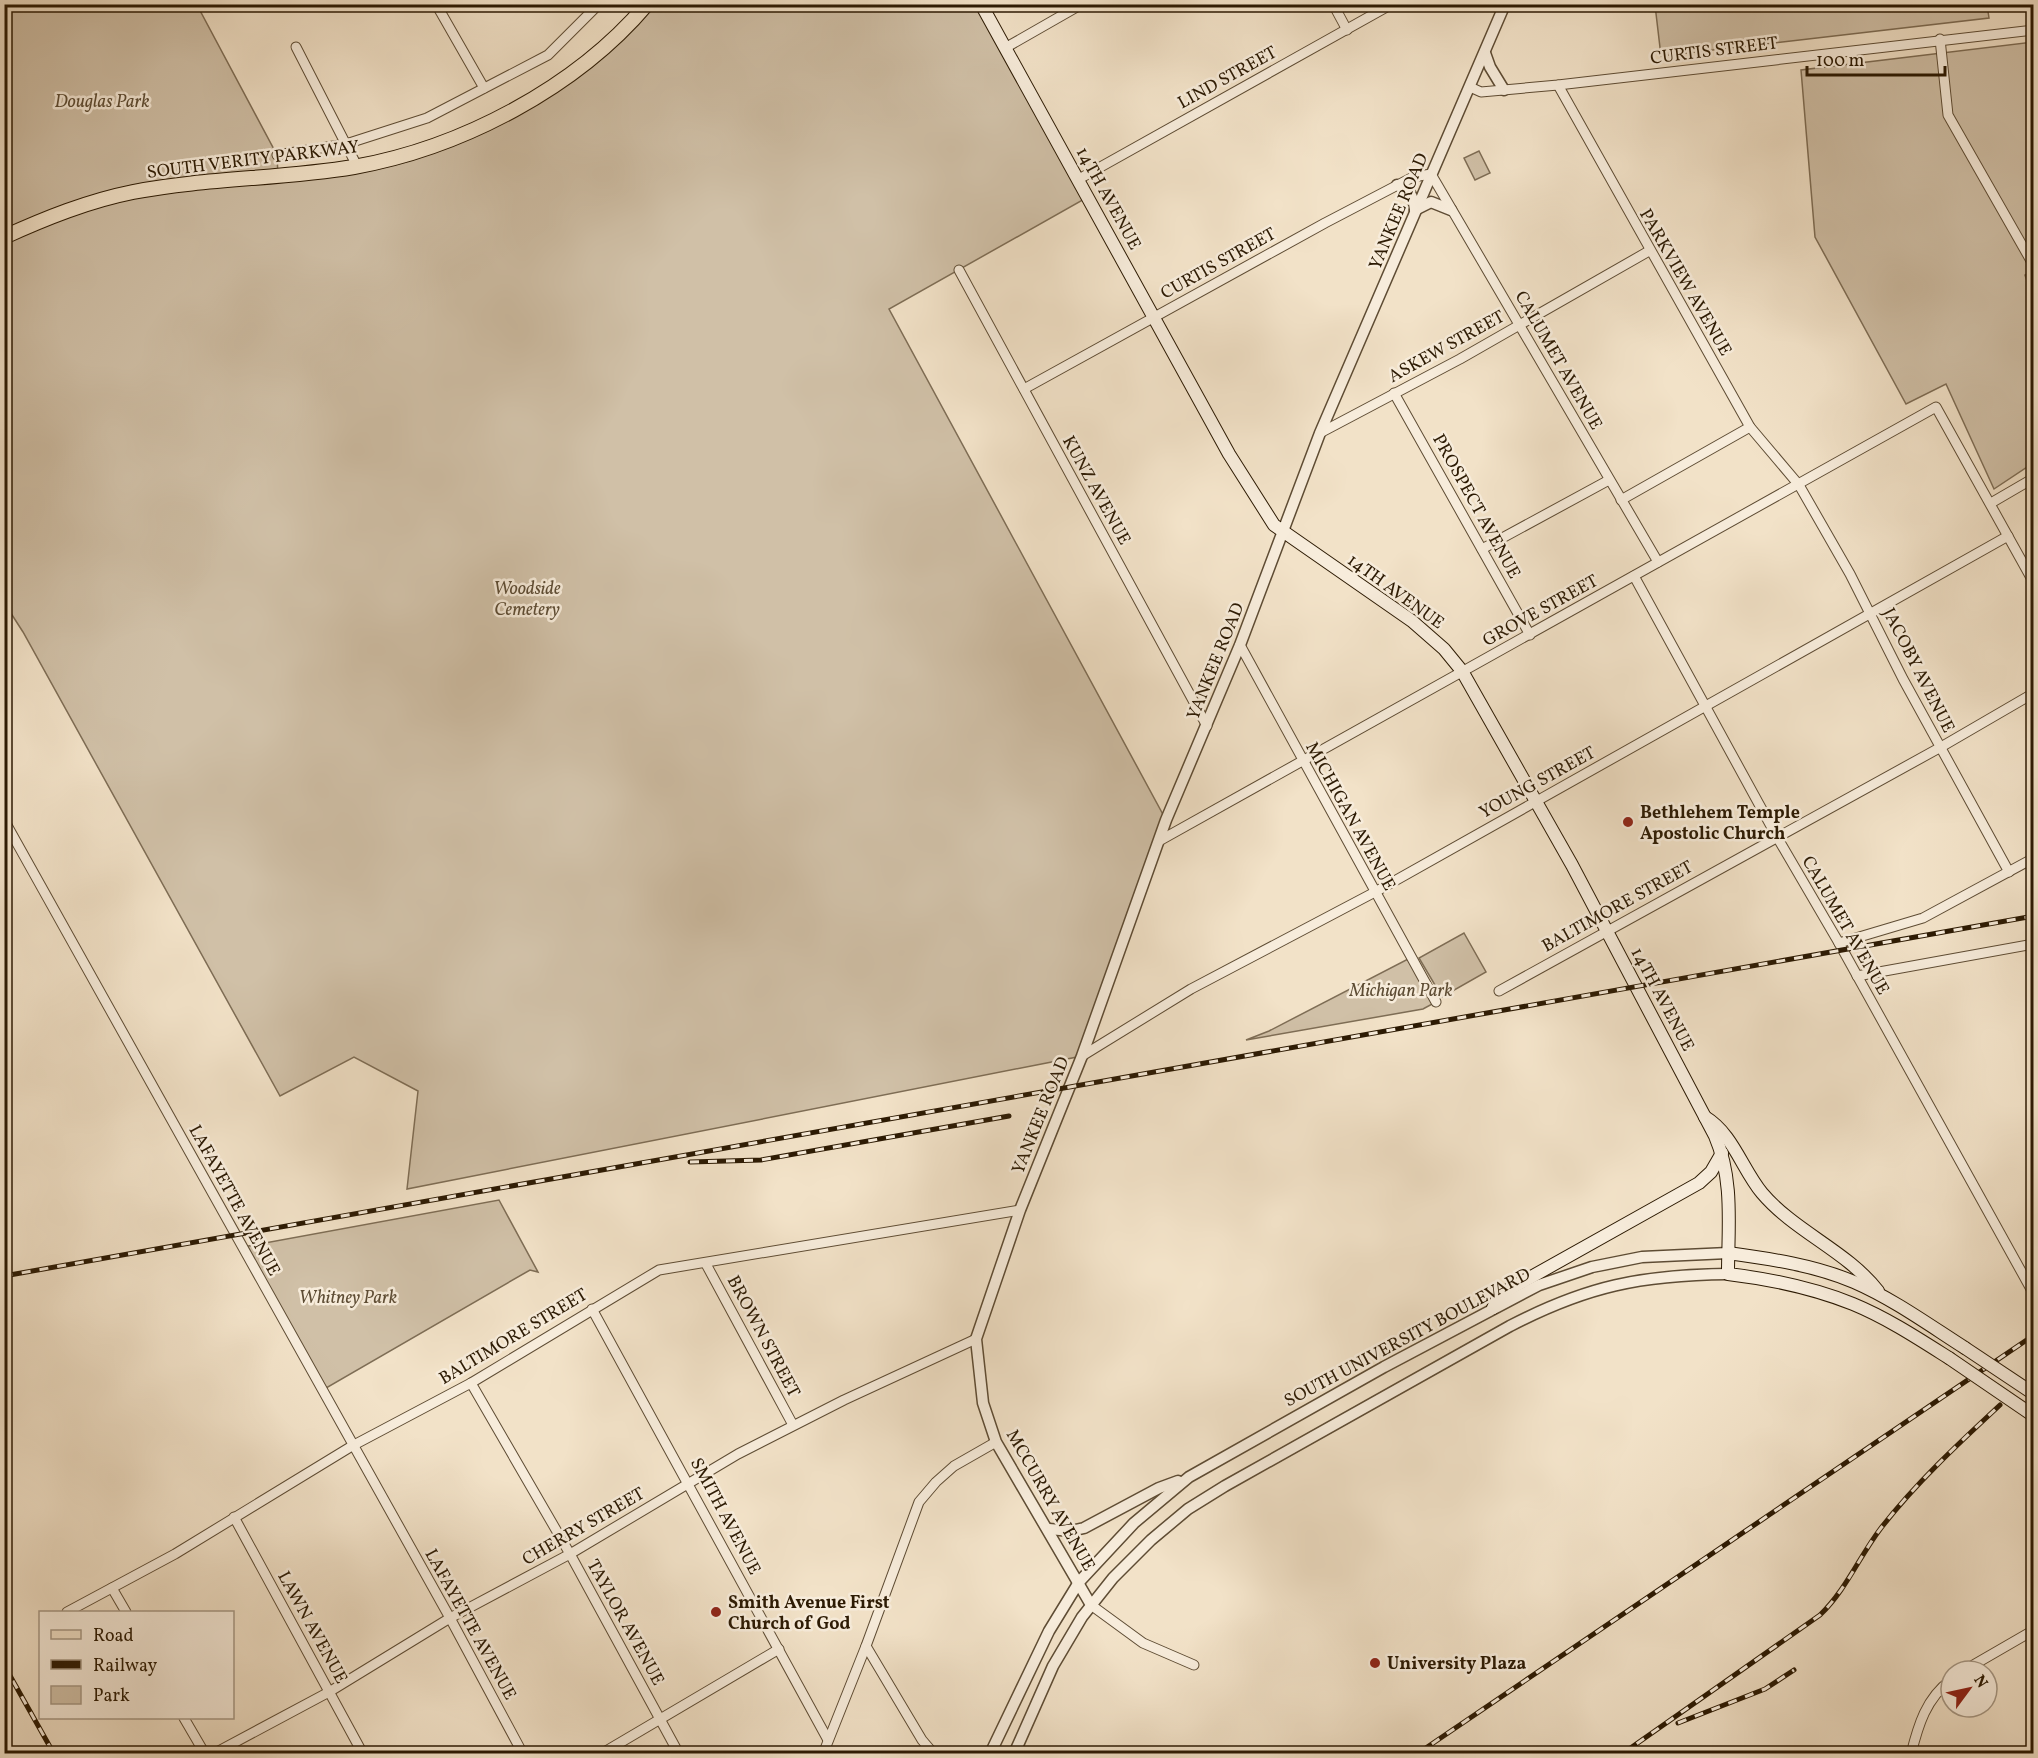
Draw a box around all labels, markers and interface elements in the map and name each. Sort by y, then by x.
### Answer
street label: CURTIS STREET [1649,31,1780,72]
scale bar [1807,39,1945,77]
street label: LIND STREET [1174,41,1282,116]
text: 100 m [1816,49,1865,74]
park label: Douglas Park [54,90,150,115]
street label: SOUTH VERITY PARKWAY [146,135,361,186]
street label: 14TH AVENUE [1069,143,1146,255]
street label: YANKEE ROAD [1364,149,1435,274]
street label: PARKVIEW AVENUE [1632,205,1737,361]
street label: CURTIS STREET [1157,222,1281,306]
street label: CALUMET AVENUE [1508,287,1608,435]
street label: ASKEW STREET [1384,305,1510,390]
street label: PROSPECT AVENUE [1425,430,1526,584]
street label: KUNZ AVENUE [1055,431,1136,550]
street label: 14TH AVENUE [1341,548,1449,636]
street label: GROVE STREET [1478,569,1603,653]
park label: Woodside Cemetery [493,577,561,623]
street label: YANKEE ROAD [1181,599,1251,724]
street label: JACOBY AVENUE [1875,604,1960,738]
street label: MICHIGAN AVENUE [1298,738,1401,896]
street label: YOUNG STREET [1475,741,1601,826]
place label: Bethlehem Temple Apostolic Church [1640,801,1800,847]
marker: Bethlehem Temple Apostolic Church [1621,815,1635,829]
street label: CALUMET AVENUE [1795,852,1895,1000]
street label: BALTIMORE STREET [1538,855,1698,959]
street label: 14TH AVENUE [1624,943,1700,1056]
park label: Michigan Park [1349,979,1452,1004]
street label: YANKEE ROAD [1006,1053,1076,1178]
street label: LAFAYETTE AVENUE [182,1121,286,1281]
street label: SOUTH UNIVERSITY BOULEVARD [1280,1263,1535,1414]
street label: BROWN STREET [720,1271,806,1403]
street label: BALTIMORE STREET [435,1283,593,1392]
park label: Whitney Park [299,1286,397,1311]
street label: MCCURRY AVENUE [999,1425,1101,1576]
street label: SMITH AVENUE [683,1454,766,1580]
street label: CHERRY STREET [518,1482,650,1573]
street label: LAFAYETTE AVENUE [418,1545,522,1705]
street label: TAYLOR AVENUE [580,1555,670,1690]
street label: LAWN AVENUE [270,1567,353,1689]
place label: Smith Avenue First Church of God [728,1591,890,1637]
marker: Smith Avenue First Church of God [709,1605,723,1619]
legend [39,1611,234,1719]
text: Road [93,1624,134,1649]
place label: University Plaza [1387,1652,1526,1677]
text: Railway [93,1654,157,1679]
marker: University Plaza [1368,1656,1382,1670]
north arrow [1939,1659,1999,1719]
text: N [1968,1671,1992,1693]
text: Park [93,1684,130,1709]

